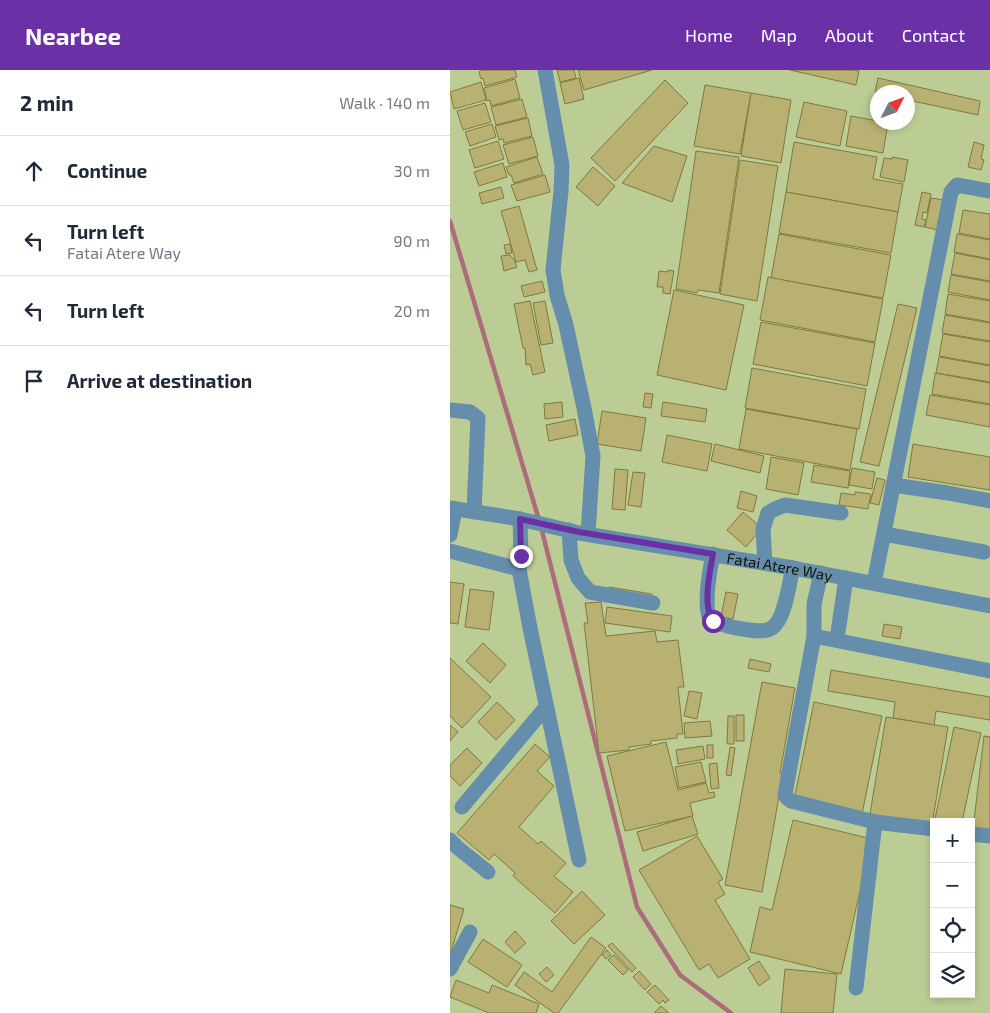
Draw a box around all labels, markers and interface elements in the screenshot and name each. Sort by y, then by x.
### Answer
text: Nearbee [25,21,121,50]
text: Home [685,24,733,46]
text: Map [761,24,797,46]
text: About [825,24,874,46]
text: Contact [902,24,965,46]
north arrow [870,85,915,130]
text: 2 min [20,90,74,115]
text: Walk · 140 m [339,93,430,112]
icon: ahead [20,157,48,185]
text: Continue [67,159,147,182]
text: 30 m [394,161,430,180]
text: Turn left [67,220,144,243]
icon: left [20,227,48,255]
text: 90 m [394,231,430,250]
text: Fatai Atere Way [67,243,181,262]
icon: left [20,297,48,325]
text: Turn left [67,299,144,322]
text: 20 m [394,301,430,320]
icon: arrive [20,367,48,395]
text: Arrive at destination [67,369,252,392]
route end [510,545,533,568]
street label: Fatai Atere Way [726,548,834,584]
route start [702,610,725,633]
map controls [930,818,975,998]
button: + [930,818,975,863]
button: − [930,863,975,908]
button: locate [930,908,975,953]
button: layers [930,953,975,998]

